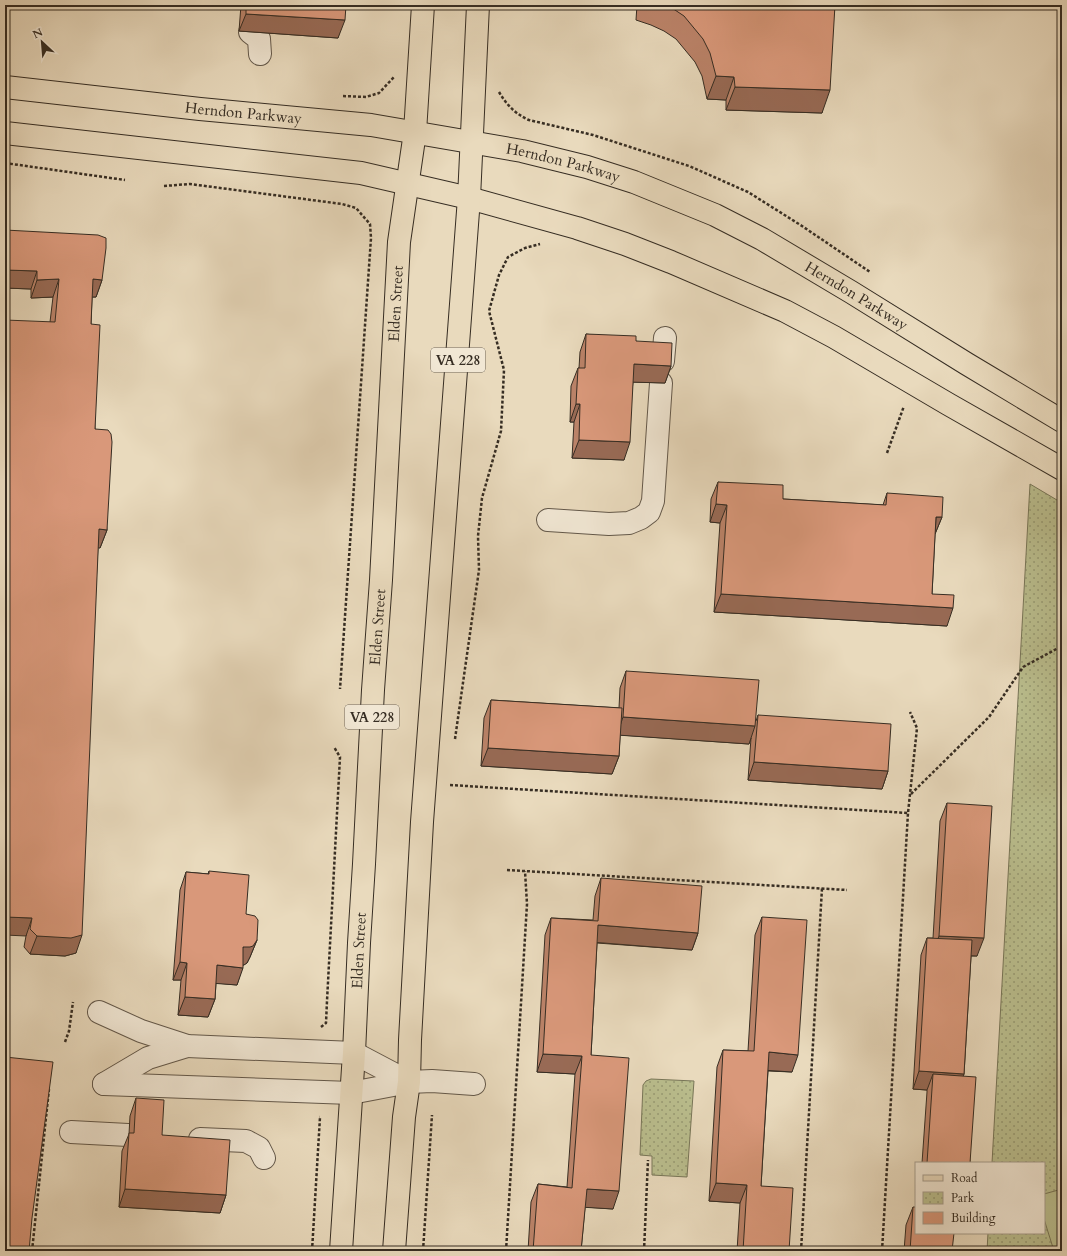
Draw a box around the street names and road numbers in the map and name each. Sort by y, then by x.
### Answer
street label: Herndon Parkway [184,97,303,129]
street label: Herndon Parkway [505,138,623,187]
street label: Herndon Parkway [801,257,912,335]
street label: Elden Street [384,265,408,342]
road number: VA 228 [431,348,485,372]
street label: Elden Street [365,588,390,666]
road number: VA 228 [345,705,399,729]
street label: Elden Street [347,911,371,989]

